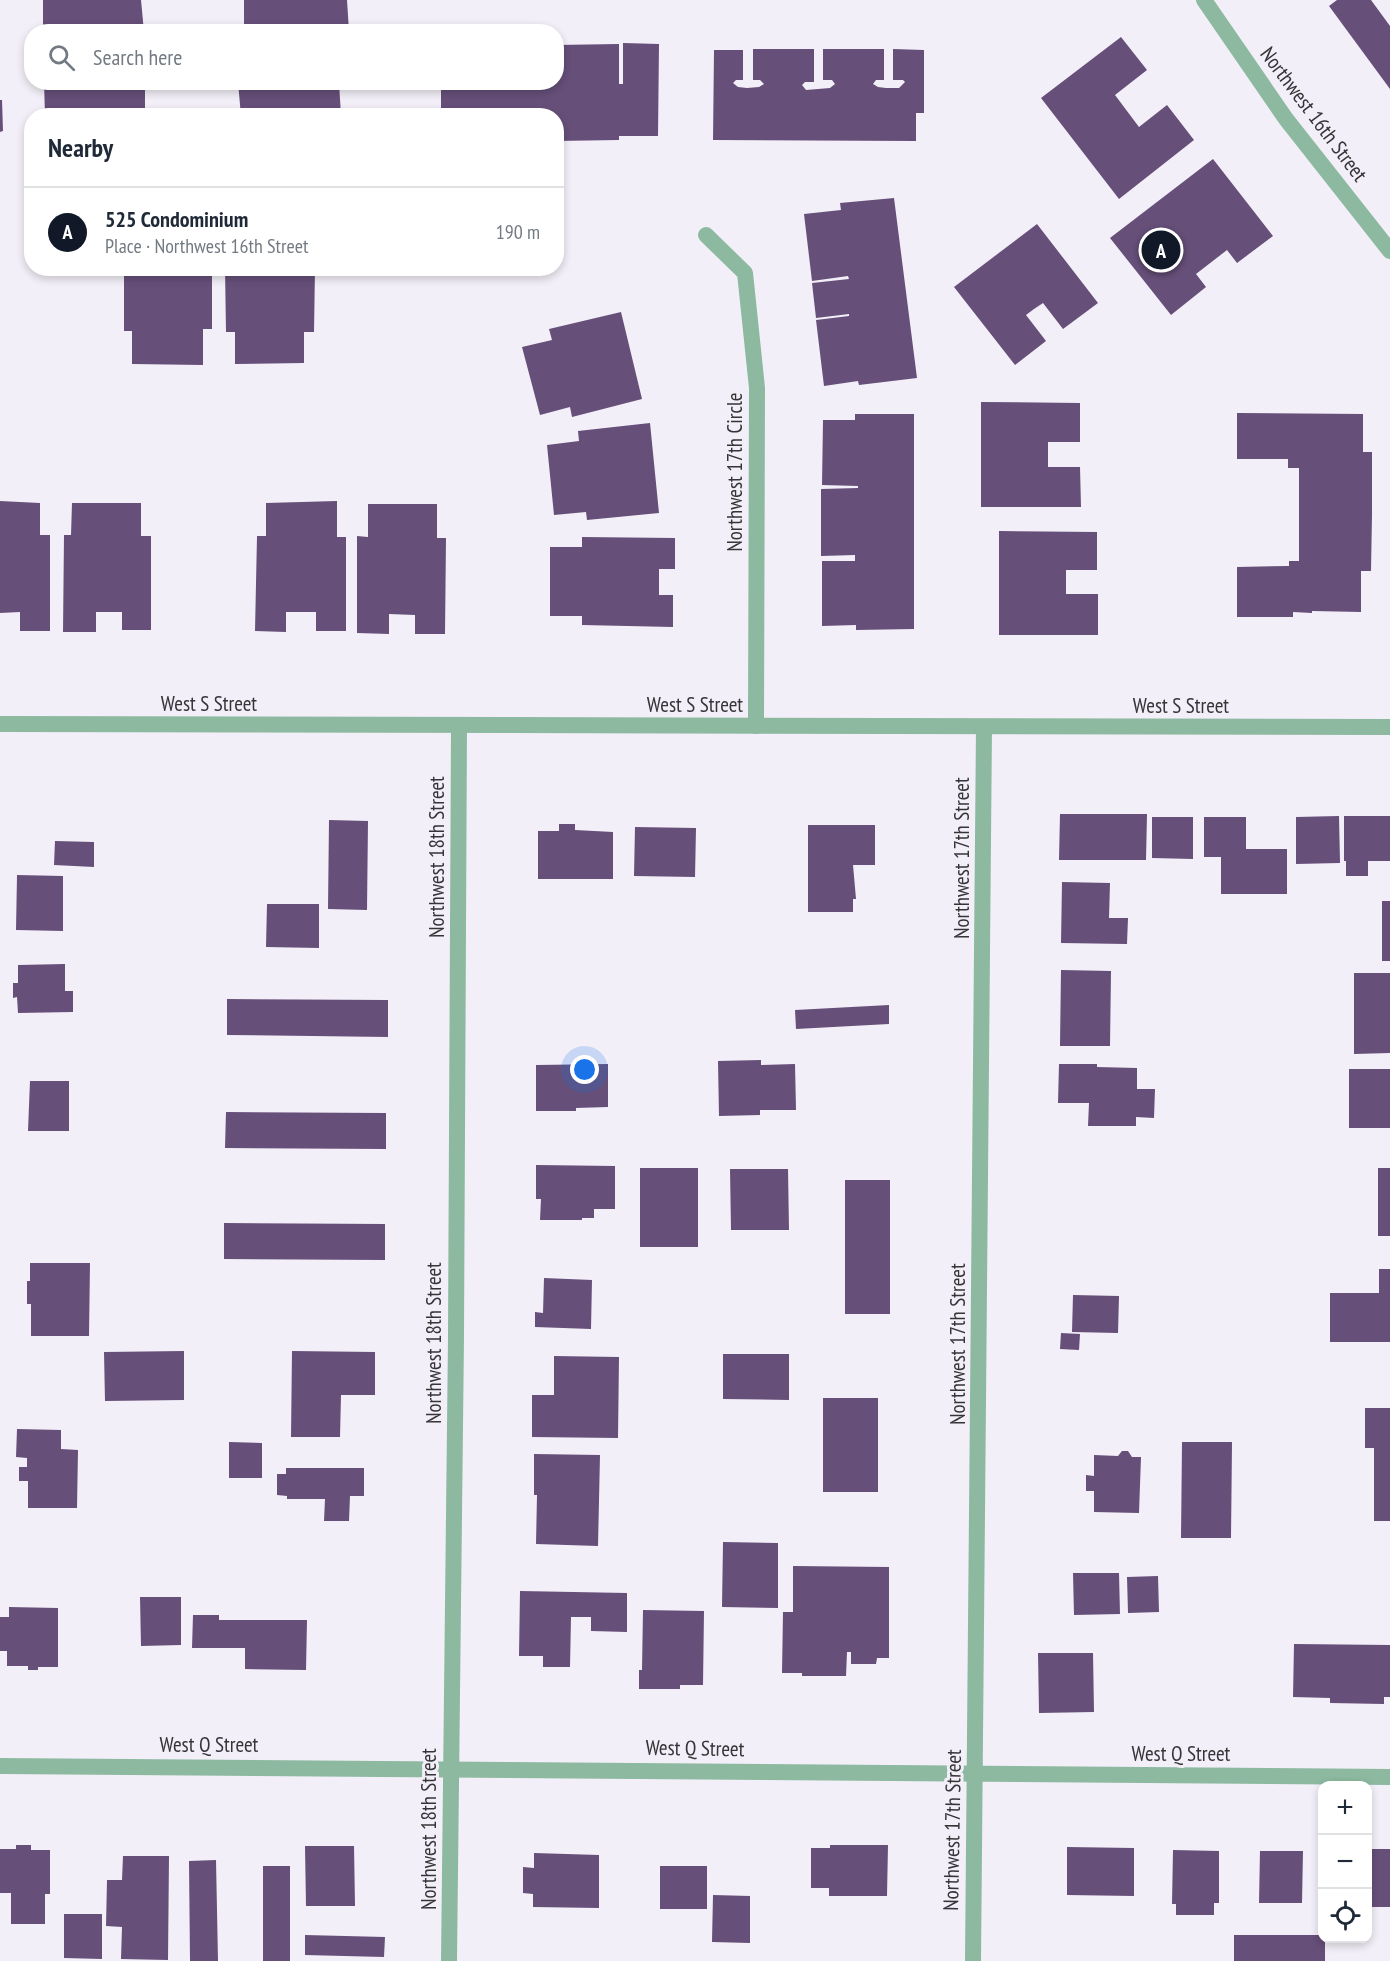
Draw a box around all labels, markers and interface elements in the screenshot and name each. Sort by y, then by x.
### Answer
search box [24,24,564,90]
icon: search [45,41,78,74]
street label: Northwest 16th Street [1255,41,1374,187]
text: Search here [93,43,182,71]
text: Nearby [48,131,113,164]
text: 525 Condominium [105,205,248,233]
text: A [62,219,73,245]
text: 190 m [496,219,540,245]
pin: A [1142,228,1180,272]
text: Place · Northwest 16th Street [105,233,308,259]
street label: Northwest 17th Circle [721,392,748,552]
street label: West S Street [161,690,257,717]
street label: West S Street [647,691,743,718]
street label: West S Street [1133,692,1229,719]
street label: Northwest 18th Street [423,776,450,938]
street label: Northwest 17th Street [948,777,975,939]
your location [570,1055,599,1084]
street label: Northwest 18th Street [420,1262,447,1424]
street label: Northwest 17th Street [944,1263,971,1425]
street label: West Q Street [160,1731,259,1758]
street label: West Q Street [645,1734,745,1762]
street label: West Q Street [1132,1740,1231,1767]
street label: Northwest 18th Street [415,1748,442,1910]
street label: Northwest 17th Street [937,1749,967,1911]
map controls [1318,1781,1372,1943]
button: + [1318,1781,1372,1835]
button: − [1318,1835,1372,1889]
button: locate [1318,1889,1372,1943]

